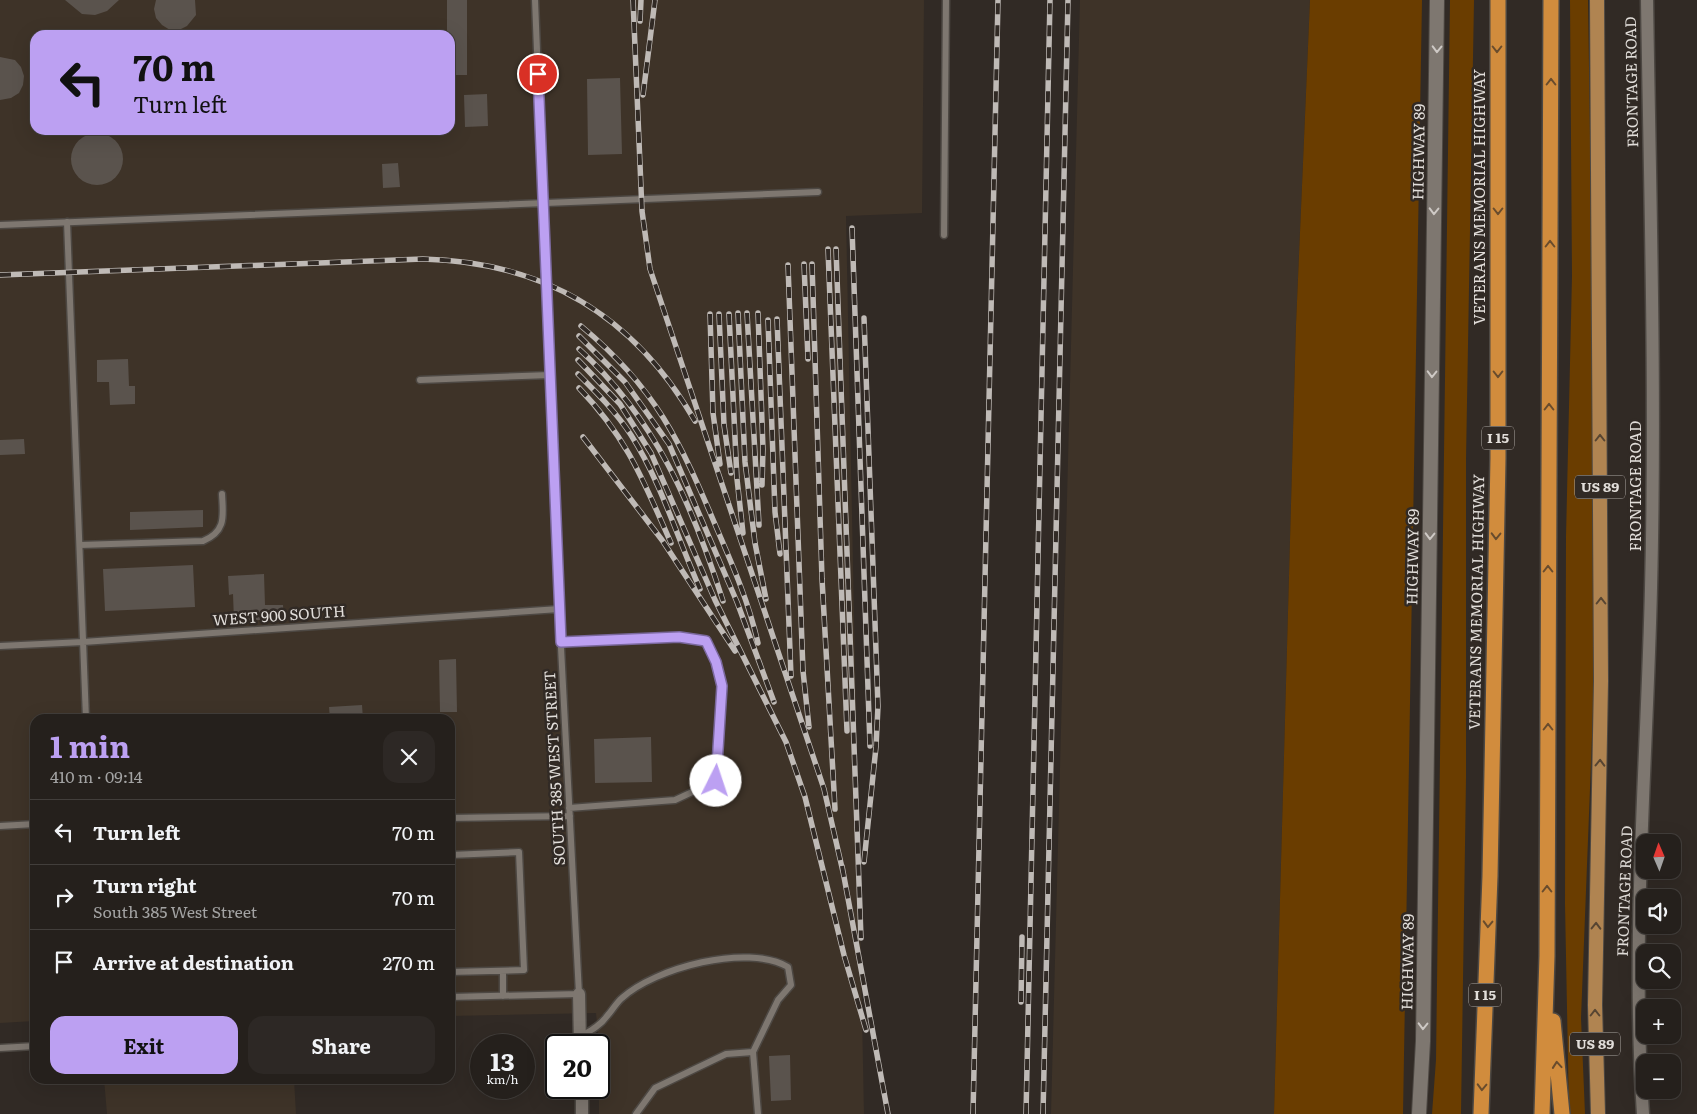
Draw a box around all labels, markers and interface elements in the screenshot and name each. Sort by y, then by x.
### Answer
street label: FRONTAGE ROAD [1618,16,1643,148]
text: 70 m [133,40,215,92]
one-way arrow [1432,45,1442,53]
one-way arrow [1492,45,1502,53]
icon: left [50,50,115,115]
pin [517,53,559,95]
icon: arrive [524,60,552,88]
street label: VETERANS MEMORIAL HIGHWAY [1467,69,1490,325]
one-way arrow [1546,77,1556,85]
text: Turn left [133,87,227,120]
street label: HIGHWAY 89 [1405,103,1430,200]
one-way arrow [1429,207,1440,215]
one-way arrow [1493,208,1503,215]
one-way arrow [1545,240,1555,248]
one-way arrow [1427,370,1437,378]
one-way arrow [1493,370,1503,378]
one-way arrow [1544,402,1554,410]
street label: FRONTAGE ROAD [1623,420,1646,552]
road number: I 15 [1482,426,1514,449]
one-way arrow [1595,434,1605,442]
street label: VETERANS MEMORIAL HIGHWAY [1462,474,1489,730]
road number: US 89 [1575,476,1625,498]
street label: HIGHWAY 89 [1399,508,1424,605]
one-way arrow [1425,532,1435,540]
one-way arrow [1491,532,1501,540]
one-way arrow [1543,565,1553,572]
one-way arrow [1596,596,1606,604]
street label: WEST 900 SOUTH [212,598,346,631]
street label: SOUTH 385 WEST STREET [537,670,570,866]
text: 1 min [50,723,130,767]
one-way arrow [1543,723,1553,730]
button: close [383,731,435,783]
position arrow [689,754,741,806]
one-way arrow [1594,759,1605,767]
text: 410 m · 09:14 [50,764,143,788]
icon: left [50,818,78,846]
text: Turn left [93,818,180,846]
text: 70 m [392,818,435,846]
street label: FRONTAGE ROAD [1610,825,1637,957]
north arrow [1636,834,1681,879]
map controls [1636,834,1681,1099]
text: Turn right [93,871,197,899]
icon: right [50,883,78,911]
text: 70 m [392,883,435,911]
one-way arrow [1542,885,1552,893]
button: sound [1636,889,1681,934]
text: South 385 West Street [93,899,257,923]
street label: HIGHWAY 89 [1394,913,1419,1010]
one-way arrow [1483,921,1493,929]
one-way arrow [1591,921,1601,929]
button: search [1636,944,1681,989]
icon: arrive [50,948,78,976]
text: Arrive at destination [93,948,294,976]
text: 270 m [383,948,435,976]
road number: I 15 [1469,984,1501,1006]
button: + [1636,999,1681,1044]
one-way arrow [1590,1009,1600,1016]
button: Exit [50,1016,238,1074]
button: Share [248,1016,435,1074]
one-way arrow [1418,1023,1429,1031]
road number: US 89 [1570,1032,1620,1056]
speed limit sign: 20 [545,1034,610,1099]
text: 13 [490,1042,515,1079]
button: − [1636,1054,1681,1099]
one-way arrow [1552,1061,1563,1069]
text: km/h [487,1070,518,1088]
one-way arrow [1477,1083,1487,1091]

